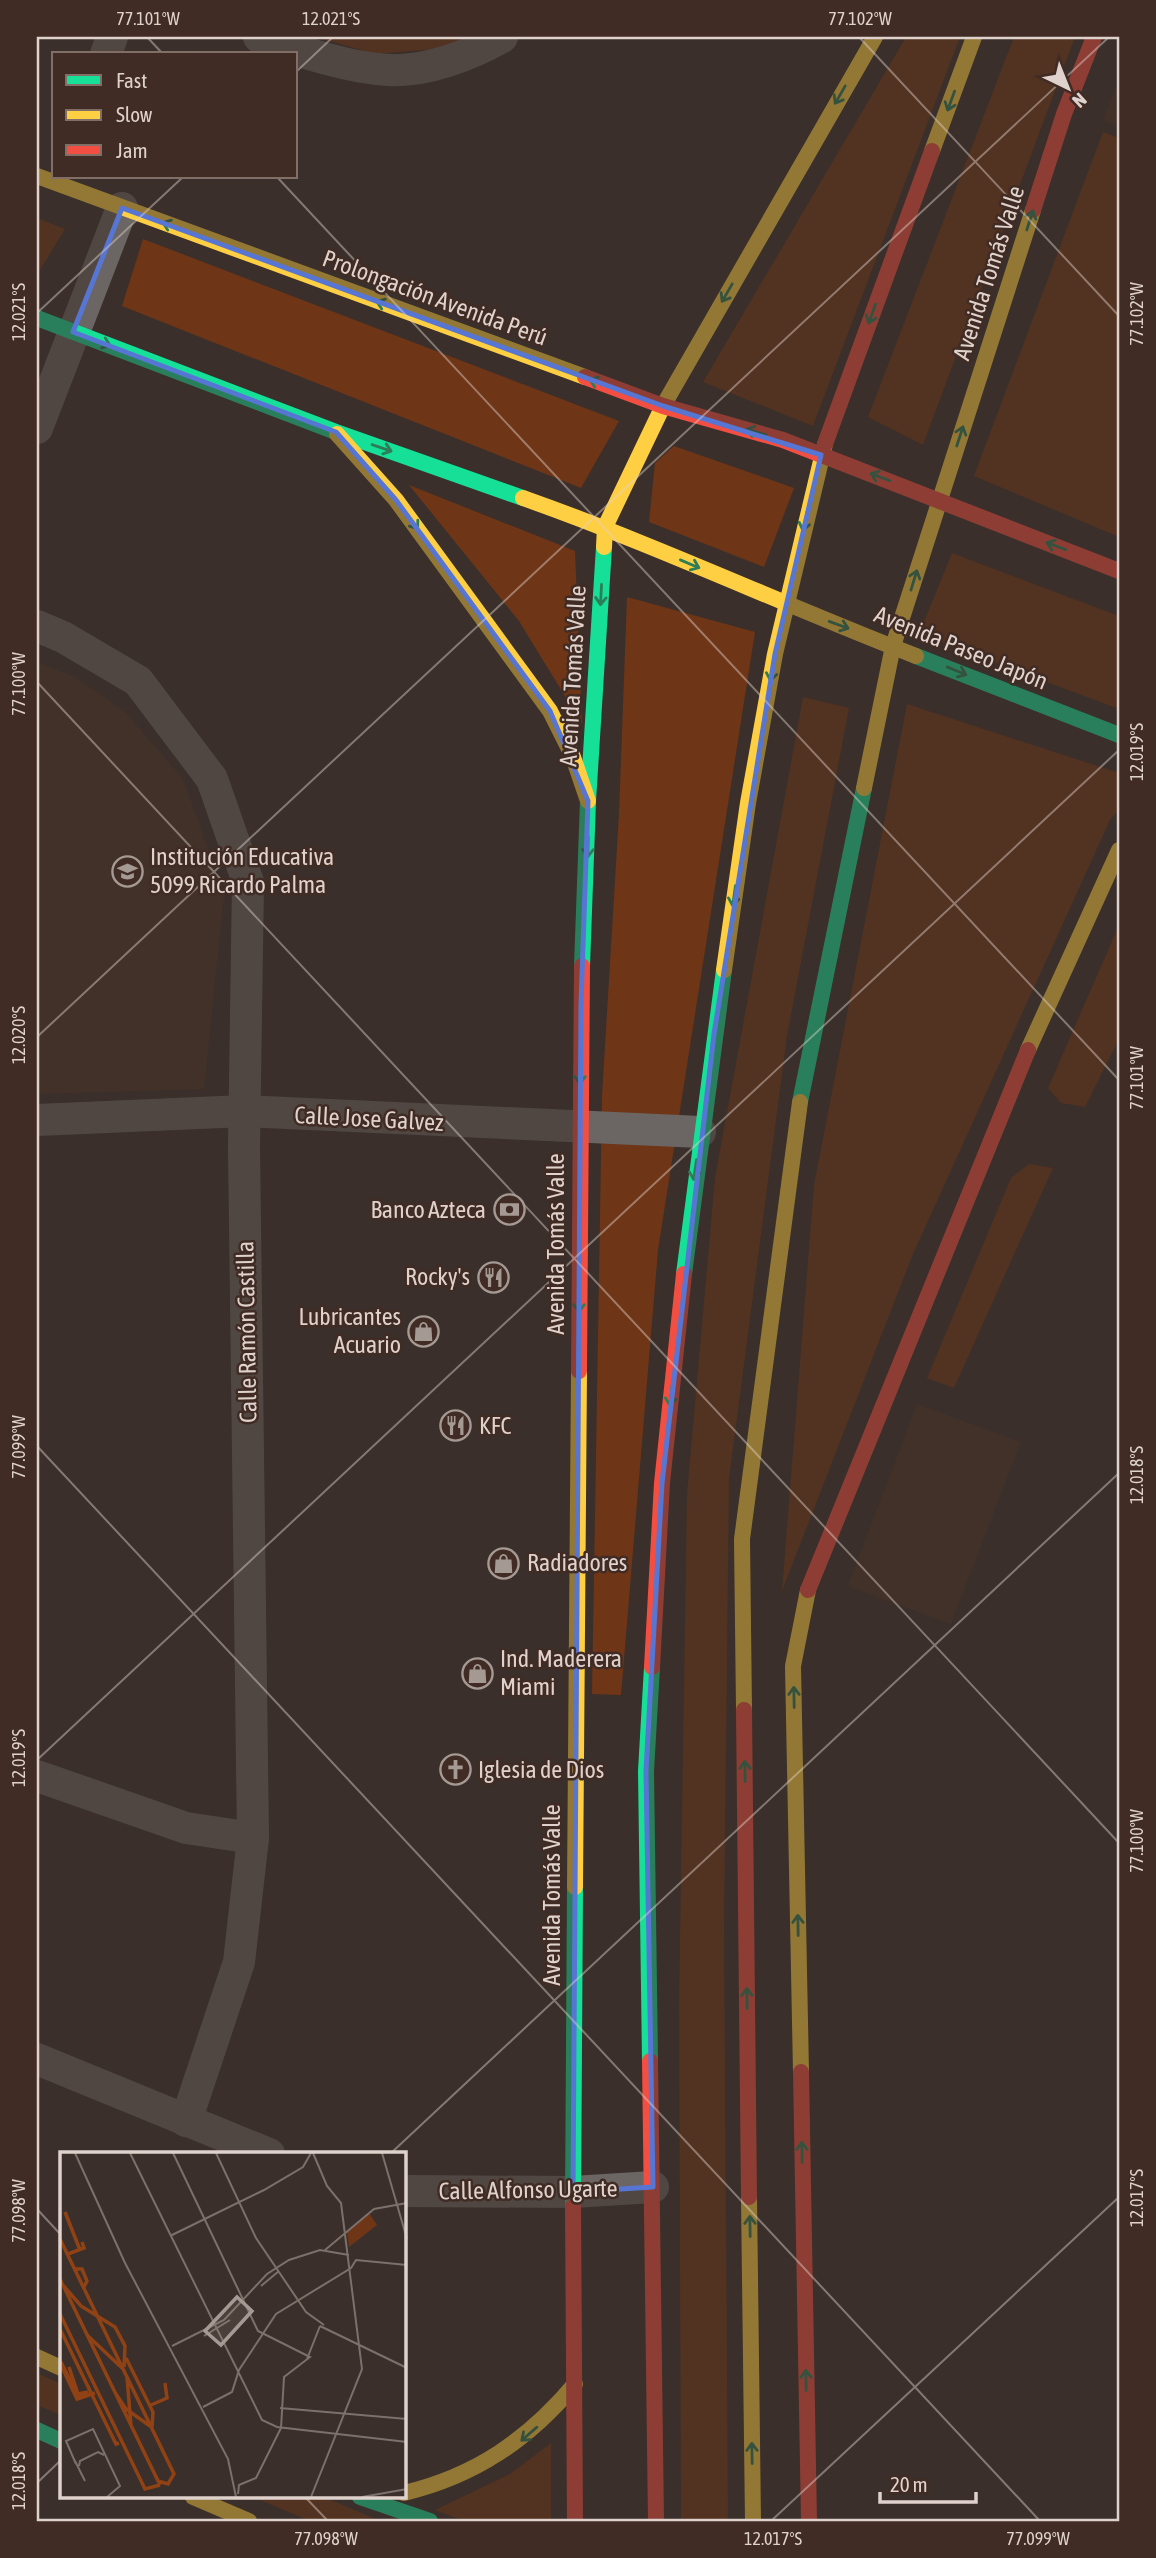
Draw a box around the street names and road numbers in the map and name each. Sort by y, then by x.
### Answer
street label: Avenida Tomás Valle [948,182,1029,363]
street label: Prolongación Avenida Perú [319,244,551,351]
street label: Avenida Tomás Valle [554,585,591,767]
street label: Avenida Paseo Japón [871,600,1052,695]
street label: Calle Jose Galvez [294,1101,445,1136]
street label: Avenida Tomás Valle [542,1153,569,1335]
street label: Calle Ramón Castilla [231,1241,262,1423]
street label: Avenida Tomás Valle [538,1804,565,1986]
street label: Calle Alfonso Ugarte [438,2174,618,2205]

